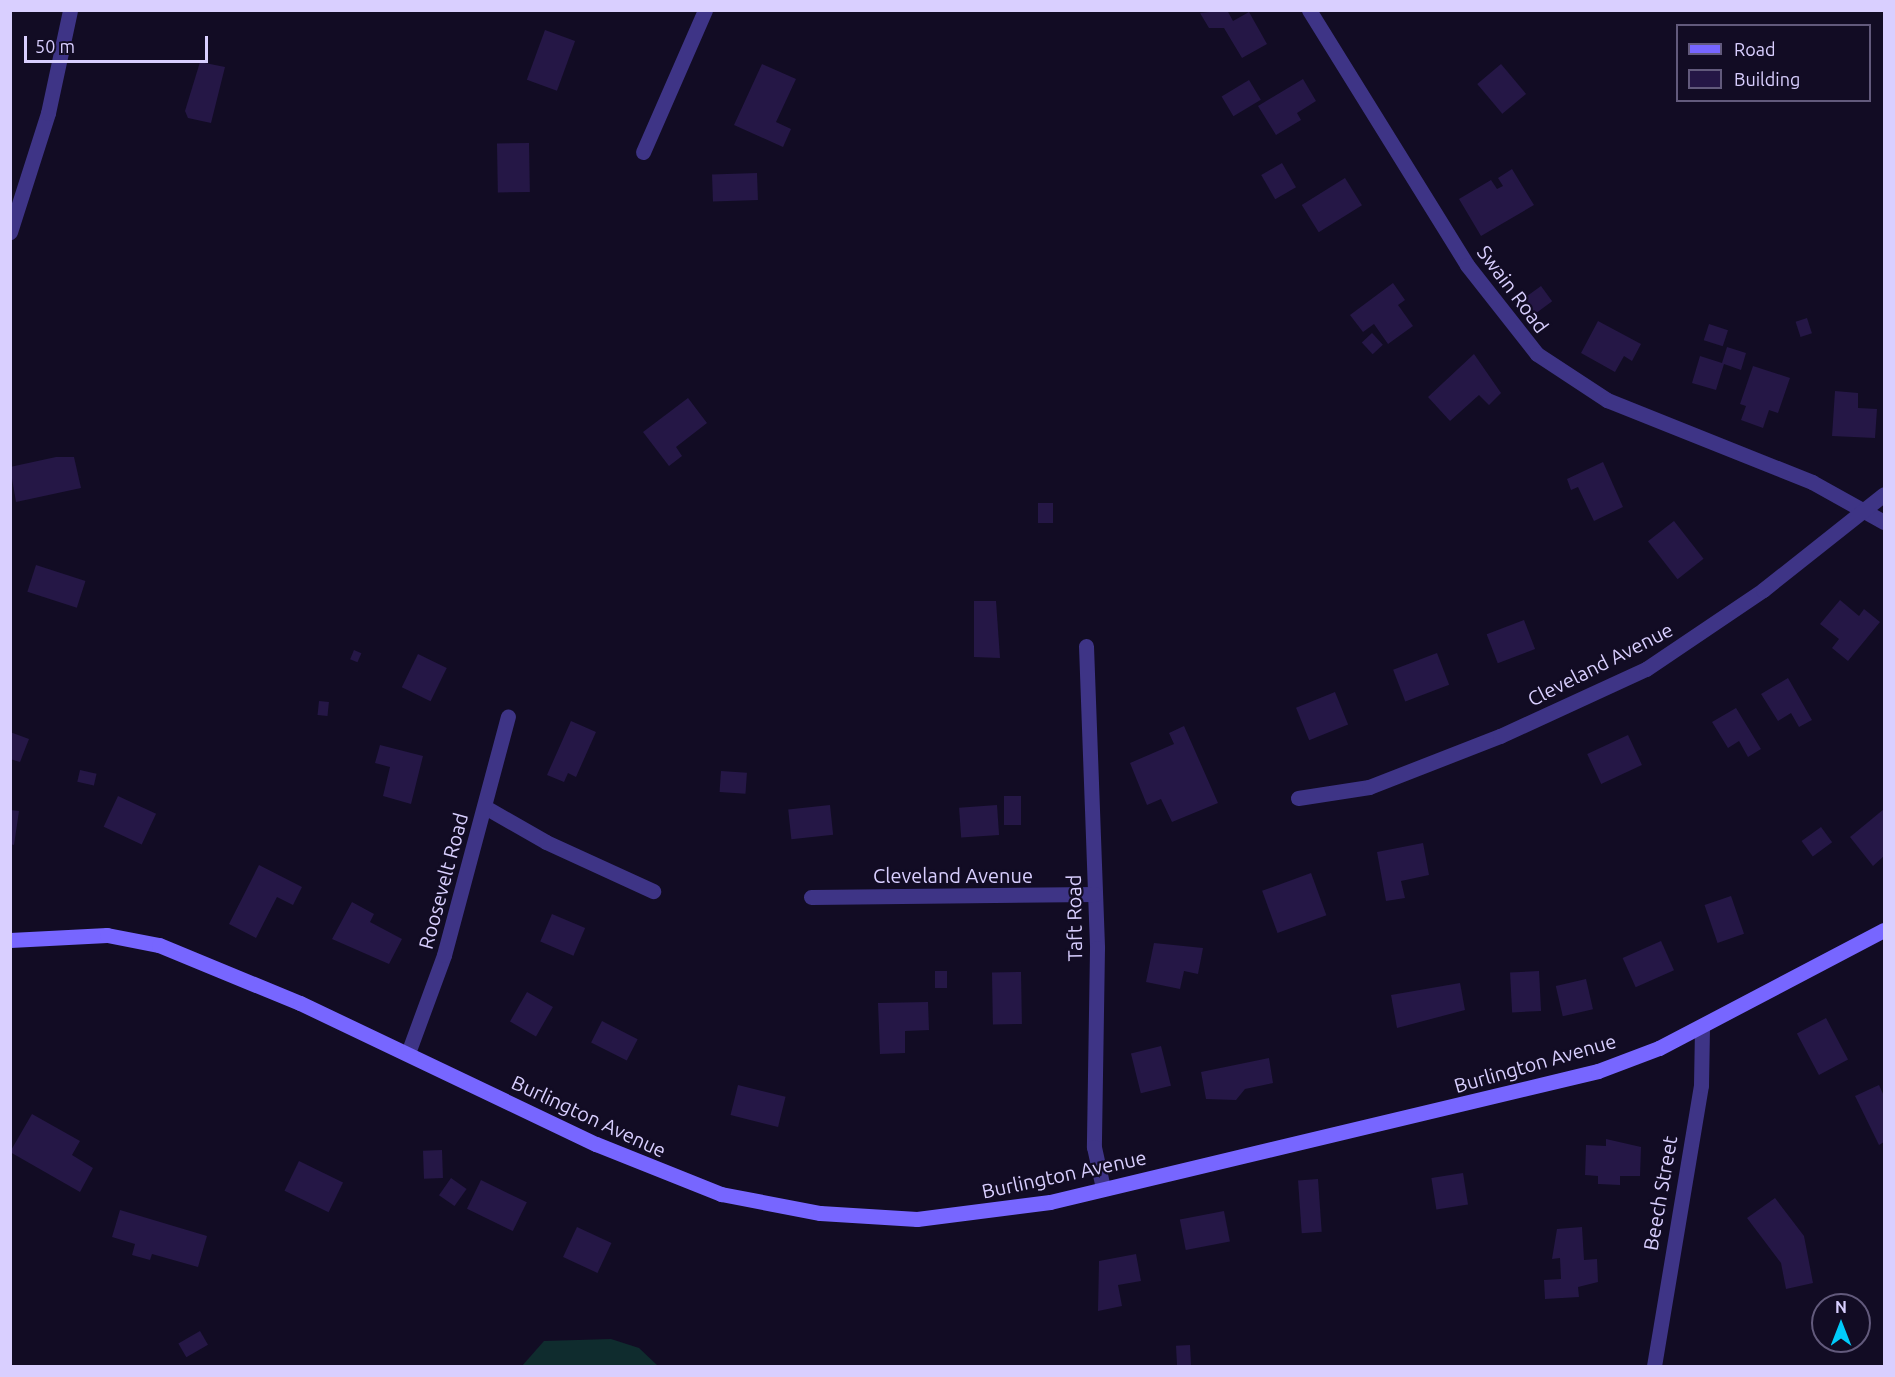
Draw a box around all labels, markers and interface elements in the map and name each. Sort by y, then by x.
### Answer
scale bar [27,24,212,62]
legend [1676,24,1871,102]
text: 50 m [35,36,75,56]
text: Road [1734,39,1776,59]
text: Building [1734,69,1800,89]
street label: Swain Road [1472,241,1554,337]
street label: Cleveland Avenue [1523,617,1677,711]
street label: Roosevelt Road [413,810,473,952]
street label: Cleveland Avenue [873,863,1033,887]
street label: Taft Road [1061,874,1087,962]
street label: Burlington Avenue [1451,1028,1619,1098]
street label: Burlington Avenue [508,1070,670,1162]
street label: Beech Street [1638,1134,1682,1252]
street label: Burlington Avenue [980,1145,1148,1203]
north arrow [1811,1293,1871,1353]
text: N [1835,1298,1847,1316]

